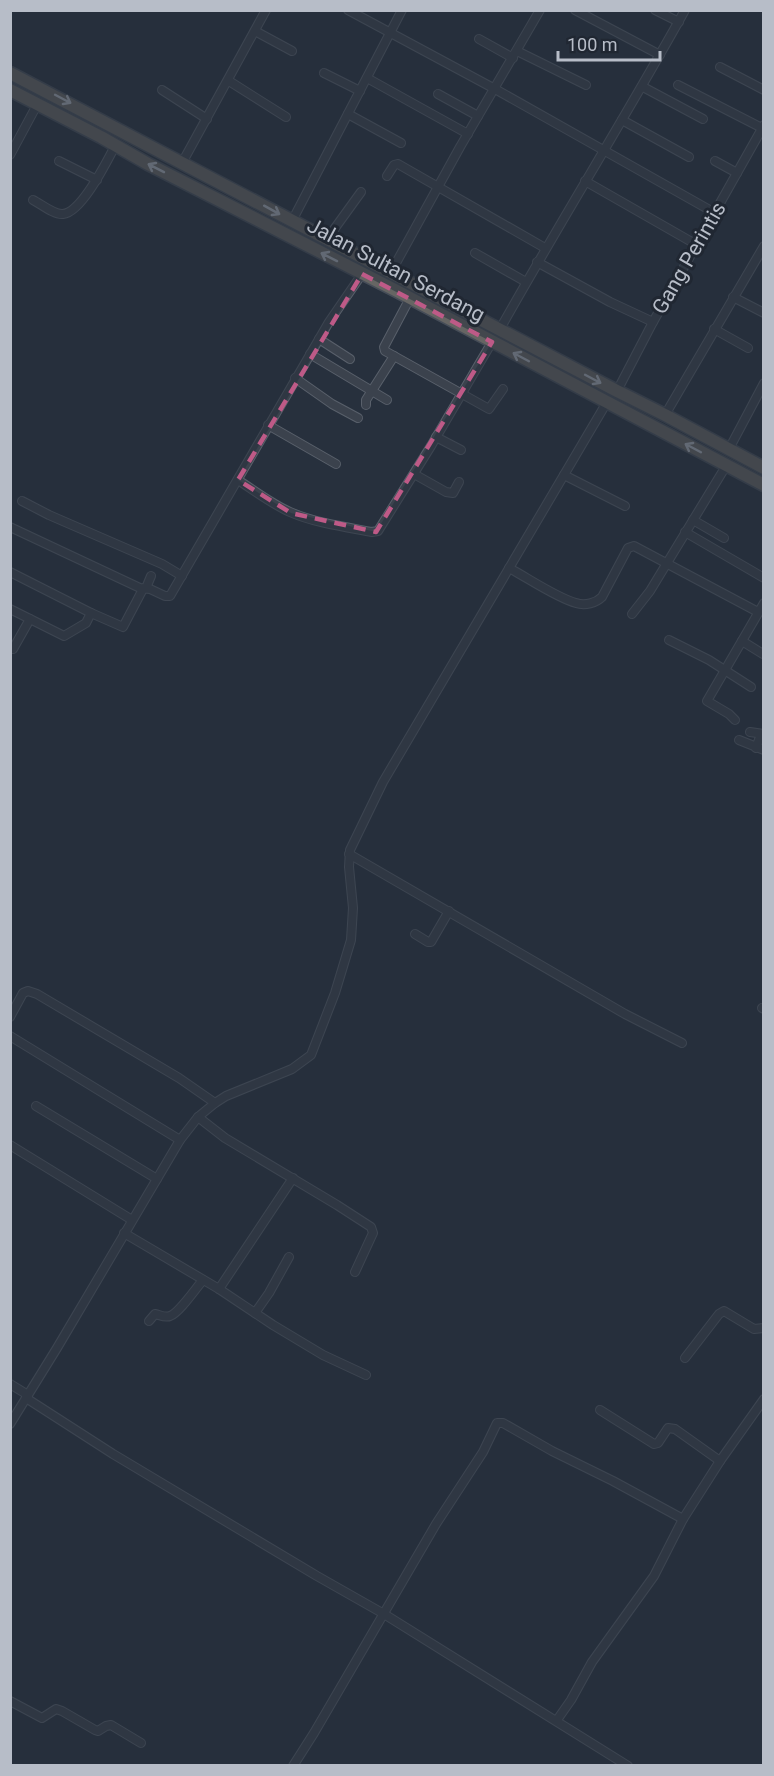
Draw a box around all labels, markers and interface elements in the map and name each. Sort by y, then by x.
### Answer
scale bar [558,24,660,62]
text: 100 m [567,34,618,55]
one-way arrow [53,94,71,106]
one-way arrow [148,162,165,174]
street label: Gang Perintis [647,198,731,318]
one-way arrow [263,204,280,216]
street label: Jalan Sultan Serdang [303,213,489,327]
one-way arrow [321,251,339,262]
one-way arrow [513,351,530,363]
one-way arrow [584,374,602,385]
one-way arrow [685,442,702,454]

